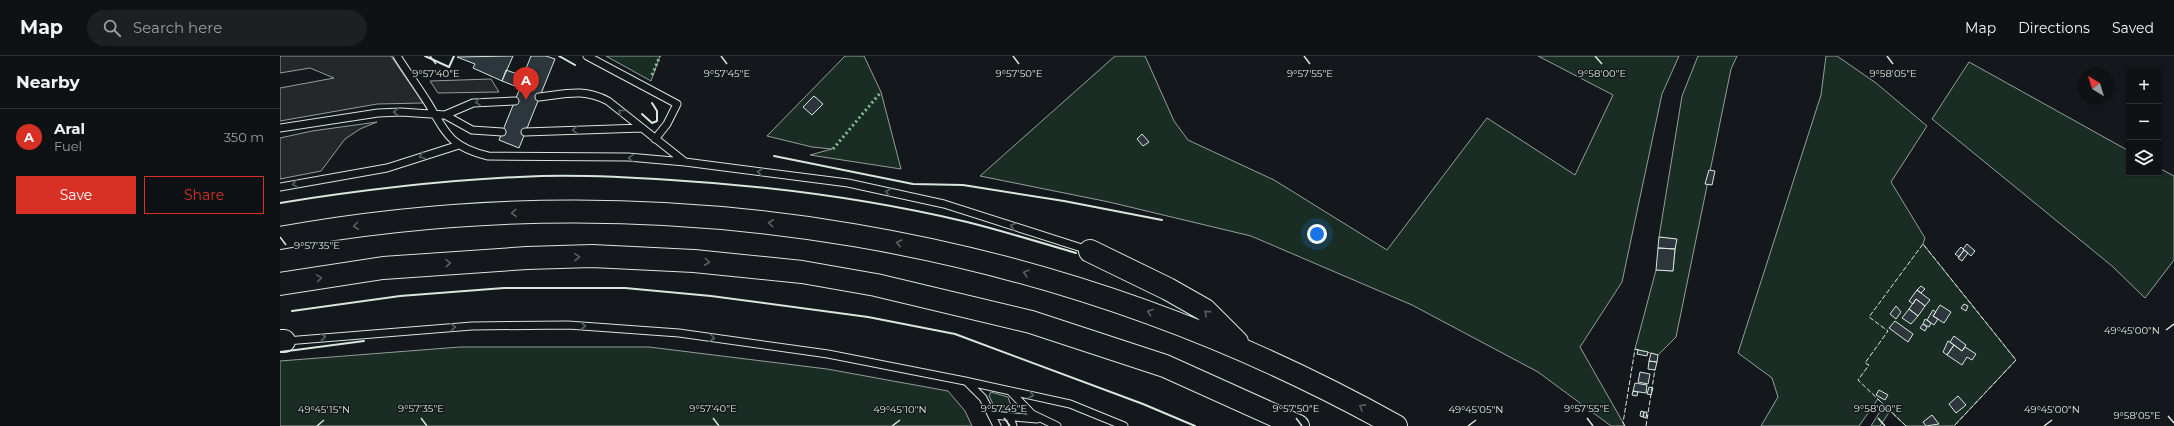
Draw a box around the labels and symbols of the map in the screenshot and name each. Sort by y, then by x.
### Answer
text: 9°57'40"E [412,67,460,80]
pin: A [513,67,539,100]
text: 9°57'45"E [704,67,750,80]
text: 9°57'50"E [996,67,1043,80]
text: 9°57'55"E [1287,67,1333,80]
text: 9°58'00"E [1578,67,1626,80]
text: 9°58'05"E [1869,67,1917,80]
north arrow [2078,68,2114,104]
one-way arrow [475,98,481,107]
one-way arrow [393,108,399,116]
one-way arrow [619,109,626,116]
one-way arrow [572,126,578,134]
one-way arrow [418,152,425,160]
one-way arrow [628,153,634,162]
one-way arrow [757,168,763,177]
one-way arrow [292,180,298,188]
one-way arrow [885,188,891,197]
one-way arrow [511,208,517,217]
one-way arrow [768,219,774,228]
one-way arrow [353,221,359,230]
one-way arrow [1010,222,1017,231]
your location [1307,224,1327,244]
text: 9°57'35"E [294,239,340,252]
one-way arrow [896,240,903,248]
one-way arrow [574,253,580,261]
one-way arrow [704,257,710,266]
one-way arrow [445,259,451,268]
one-way arrow [1023,269,1030,278]
one-way arrow [315,274,322,283]
one-way arrow [1146,309,1153,317]
one-way arrow [1204,310,1212,318]
one-way arrow [580,322,586,331]
one-way arrow [450,323,456,332]
text: 49°45'00"N [2104,324,2160,337]
one-way arrow [320,333,326,342]
one-way arrow [709,333,715,342]
one-way arrow [1028,390,1034,398]
text: 9°57'35"E [398,402,444,415]
text: 9°57'40"E [689,402,737,415]
text: 9°57'45"E [981,402,1027,415]
text: 9°57'50"E [1273,402,1320,415]
text: 9°57'55"E [1564,402,1610,415]
text: 9°58'00"E [1854,402,1902,415]
text: 49°45'15"N [298,403,350,416]
text: 49°45'10"N [873,403,927,416]
text: 49°45'05"N [1449,403,1503,416]
text: 49°45'00"N [2024,403,2080,416]
one-way arrow [1359,404,1367,412]
text: 9°58'05"E [2113,409,2161,422]

